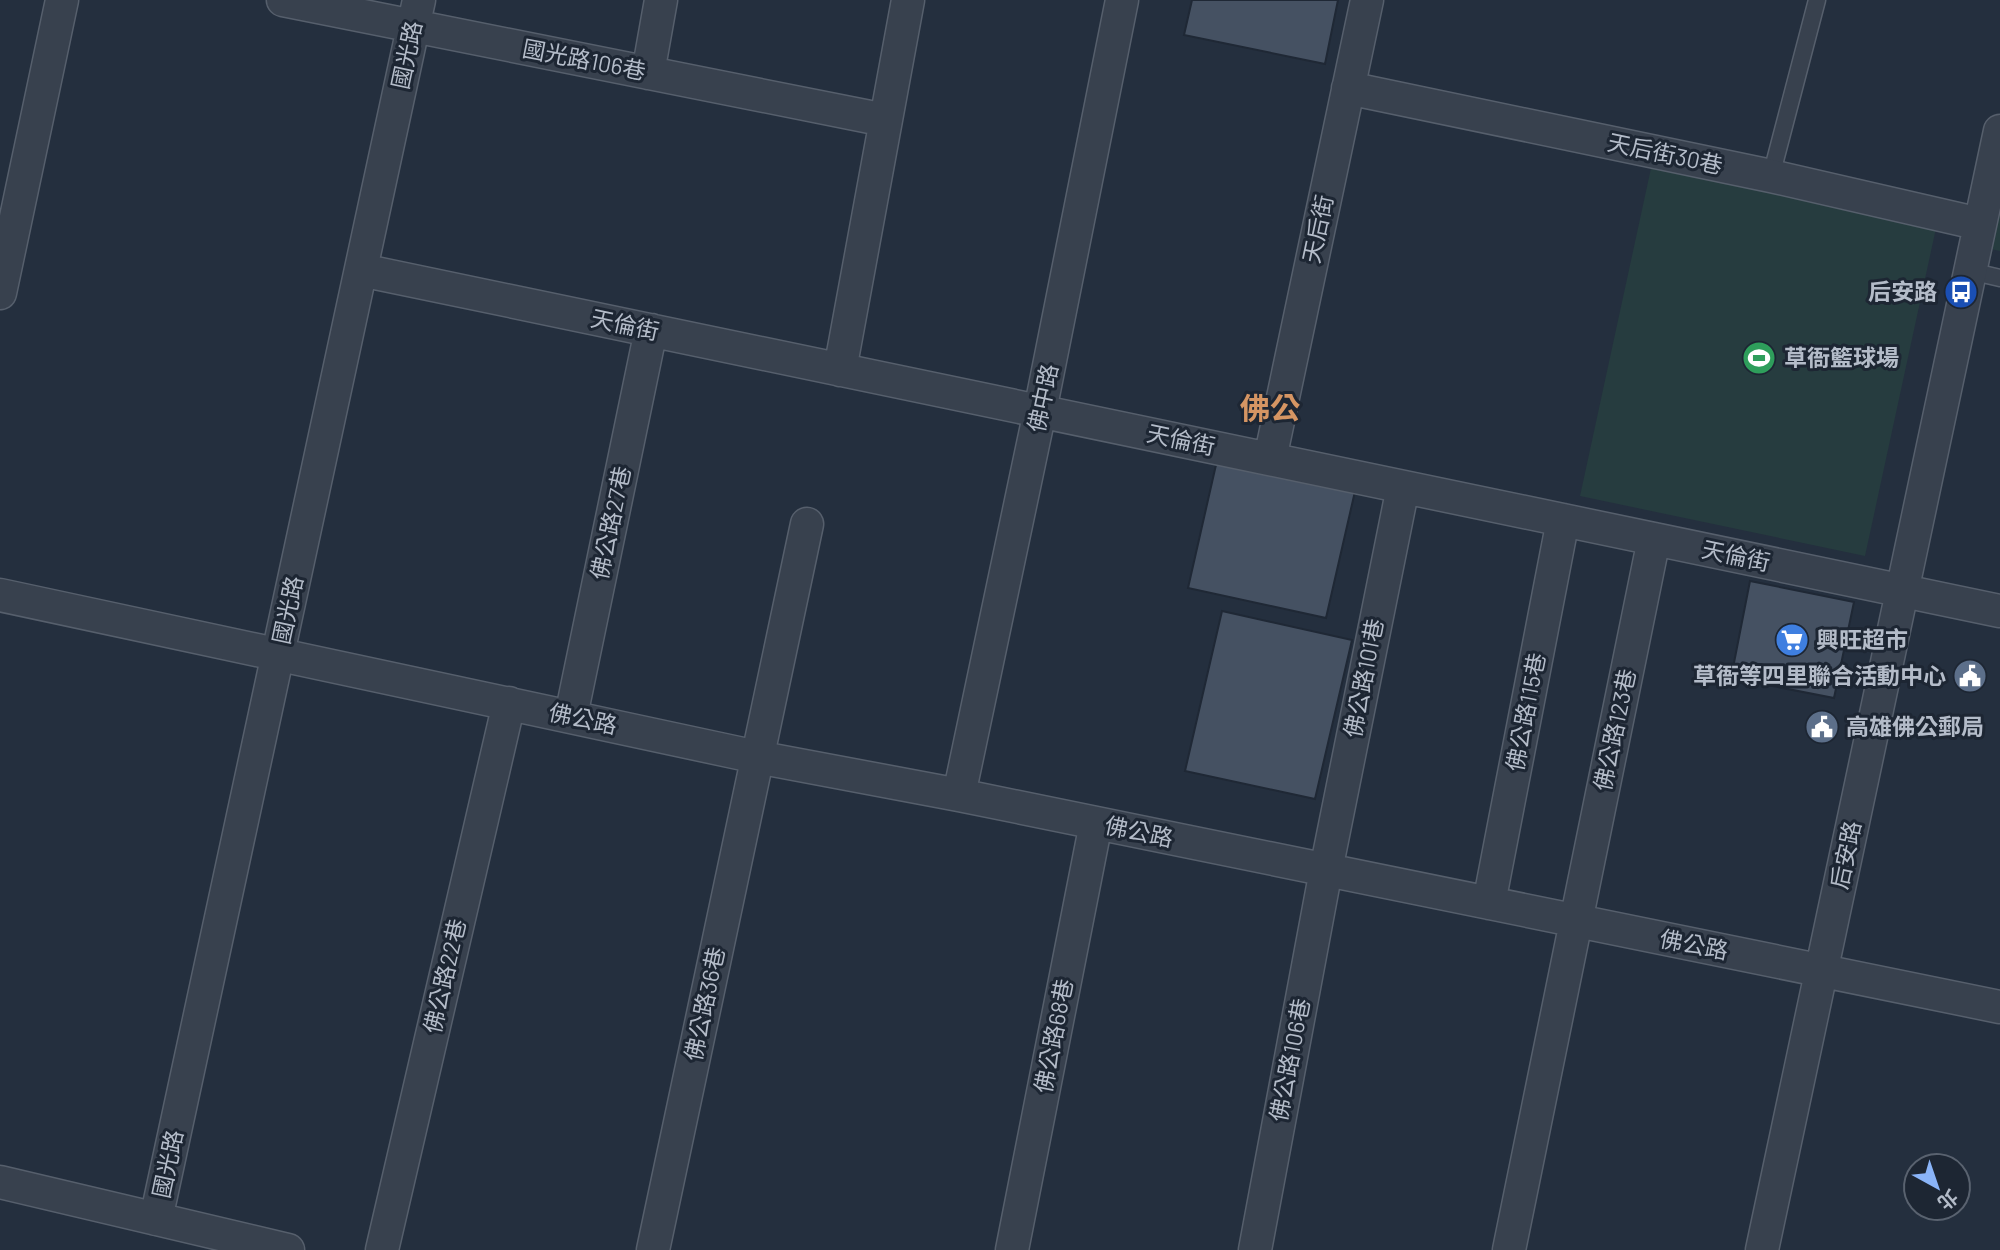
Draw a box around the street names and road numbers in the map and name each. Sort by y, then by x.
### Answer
street label: 國光路 [385,18,427,91]
street label: 國光路106巷 [520,33,648,85]
street label: 天后街30巷 [1605,127,1725,179]
street label: 天后街 [1296,192,1338,265]
street label: 天倫街 [589,303,662,345]
street label: 佛中路 [1021,361,1063,434]
street label: 天倫街 [1145,418,1218,460]
street label: 佛公路27巷 [584,464,636,582]
street label: 天倫街 [1700,534,1773,576]
street label: 國光路 [266,573,308,646]
street label: 佛公路101巷 [1338,616,1388,740]
street label: 佛公路115巷 [1500,650,1550,773]
street label: 佛公路123巷 [1587,666,1641,793]
street label: 佛公路 [547,697,620,739]
street label: 佛公路 [1103,810,1176,852]
street label: 后安路 [1824,818,1866,891]
street label: 佛公路22巷 [417,916,471,1036]
street label: 佛公路 [1658,924,1731,964]
street label: 佛公路36巷 [678,944,730,1063]
street label: 佛公路68巷 [1028,976,1078,1095]
street label: 佛公路106巷 [1263,996,1315,1124]
street label: 國光路 [146,1127,188,1200]

